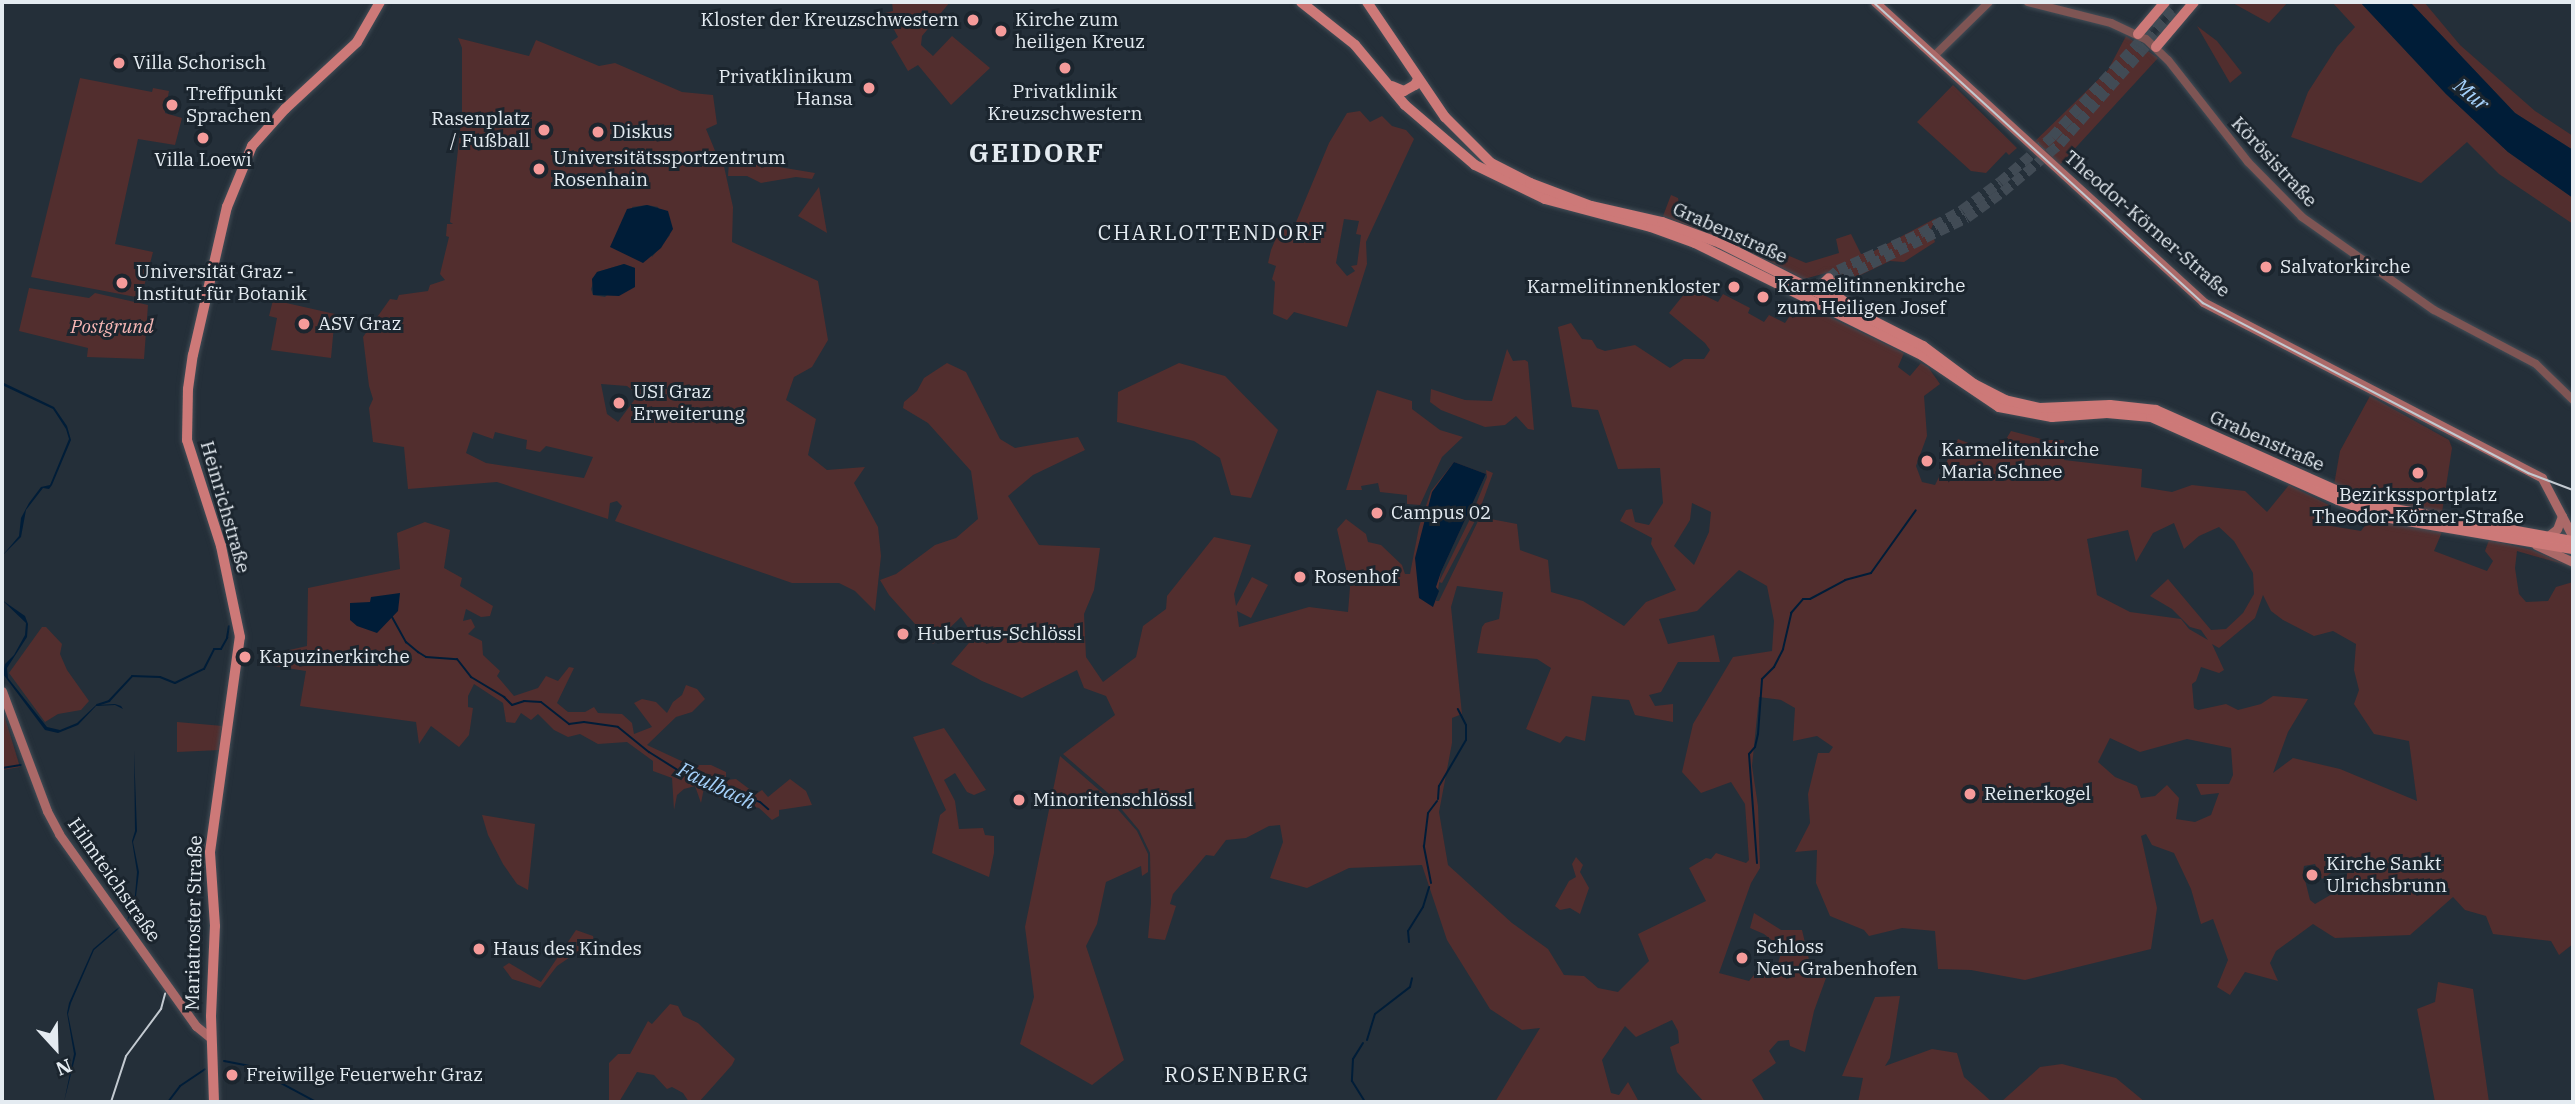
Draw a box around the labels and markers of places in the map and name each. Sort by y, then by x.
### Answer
place label: Kloster der Kreuzschwestern [701,9,959,31]
place label: Kirche zum heiligen Kreuz [1015,9,1145,53]
marker: Kloster der Kreuzschwestern [965,12,981,28]
marker: Kirche zum heiligen Kreuz [993,23,1009,39]
place label: Villa Schorisch [133,52,266,74]
marker: Villa Schorisch [111,55,127,71]
marker: Privatklinik Kreuzschwestern [1055,58,1075,78]
place label: Privatklinikum Hansa [718,66,853,110]
marker: Privatklinikum Hansa [859,78,879,98]
place label: Privatklinik Kreuzschwestern [987,81,1143,125]
place label: Treffpunkt Sprachen [186,83,283,127]
marker: Treffpunkt Sprachen [164,97,180,113]
place label: Rasenplatz / Fußball [431,108,530,152]
place label: Diskus [612,121,673,143]
marker: Rasenplatz / Fußball [536,122,552,138]
marker: Diskus [590,124,606,140]
marker: Villa Loewi [195,130,211,146]
place label: Universitätssportzentrum Rosenhain [553,147,786,191]
place label: Villa Loewi [154,149,252,171]
marker: Universitätssportzentrum Rosenhain [531,161,547,177]
place label: Salvatorkirche [2280,256,2411,278]
marker: Salvatorkirche [2258,259,2274,275]
place label: Universität Graz - Institut für Botanik [136,261,307,305]
marker: Universität Graz - Institut für Botanik [114,275,130,291]
place label: Karmelitinnenkirche zum Heiligen Josef [1777,275,1966,319]
place label: Karmelitinnenkloster [1527,276,1720,298]
marker: Karmelitinnenkloster [1726,279,1742,295]
marker: Karmelitinnenkirche zum Heiligen Josef [1755,289,1771,305]
place label: ASV Graz [318,313,401,335]
marker: ASV Graz [296,316,312,332]
place label: USI Graz Erweiterung [633,381,745,425]
marker: USI Graz Erweiterung [611,395,627,411]
place label: Karmelitenkirche Maria Schnee [1941,439,2099,483]
marker: Karmelitenkirche Maria Schnee [1919,453,1935,469]
marker: Bezirkssportplatz Theodor-Körner-Straße [2410,465,2426,481]
place label: Bezirkssportplatz Theodor-Körner-Straße [2312,484,2524,528]
place label: Campus 02 [1391,502,1492,524]
marker: Campus 02 [1369,505,1385,521]
place label: Rosenhof [1314,566,1398,588]
marker: Rosenhof [1292,569,1308,585]
place label: Hubertus-Schlössl [917,623,1082,645]
marker: Hubertus-Schlössl [895,626,911,642]
place label: Kapuzinerkirche [259,646,410,668]
marker: Kapuzinerkirche [237,649,253,665]
place label: Reinerkogel [1984,783,2091,805]
marker: Reinerkogel [1962,786,1978,802]
place label: Minoritenschlössl [1033,789,1193,811]
marker: Minoritenschlössl [1011,792,1027,808]
place label: Kirche Sankt Ulrichsbrunn [2326,853,2447,897]
marker: Kirche Sankt Ulrichsbrunn [2304,867,2320,883]
place label: Schloss Neu-Grabenhofen [1756,936,1918,980]
place label: Haus des Kindes [493,938,642,960]
marker: Haus des Kindes [471,941,487,957]
marker: Schloss Neu-Grabenhofen [1734,950,1750,966]
place label: Freiwillge Feuerwehr Graz [246,1064,483,1086]
marker: Freiwillge Feuerwehr Graz [224,1067,240,1083]

